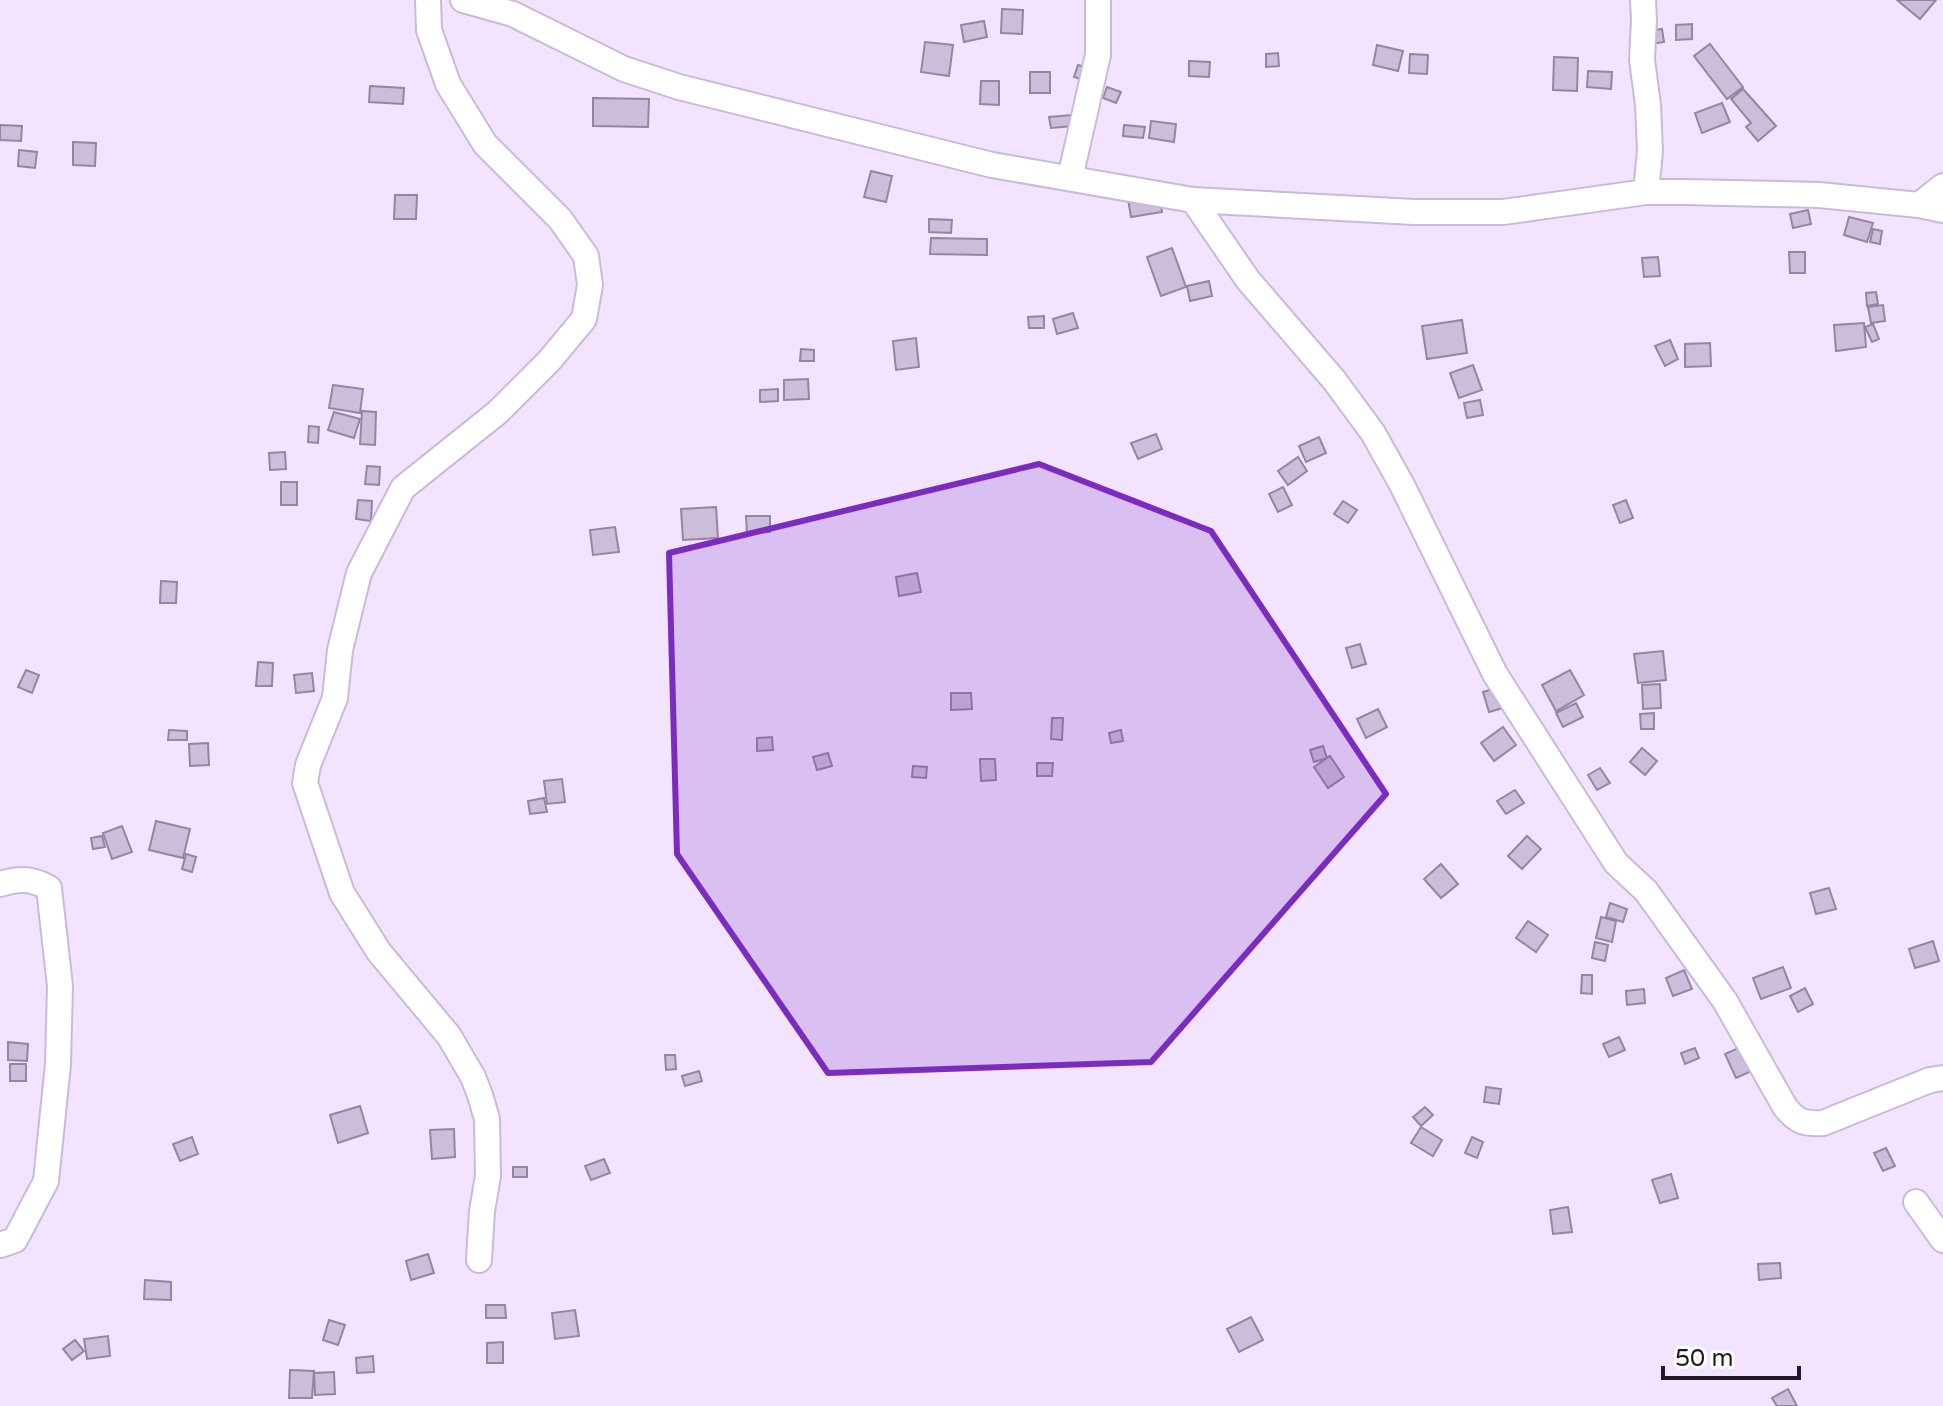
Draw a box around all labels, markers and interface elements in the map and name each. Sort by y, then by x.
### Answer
scale bar [1663,1330,1799,1380]
text: 50 m [1675,1344,1733,1373]

